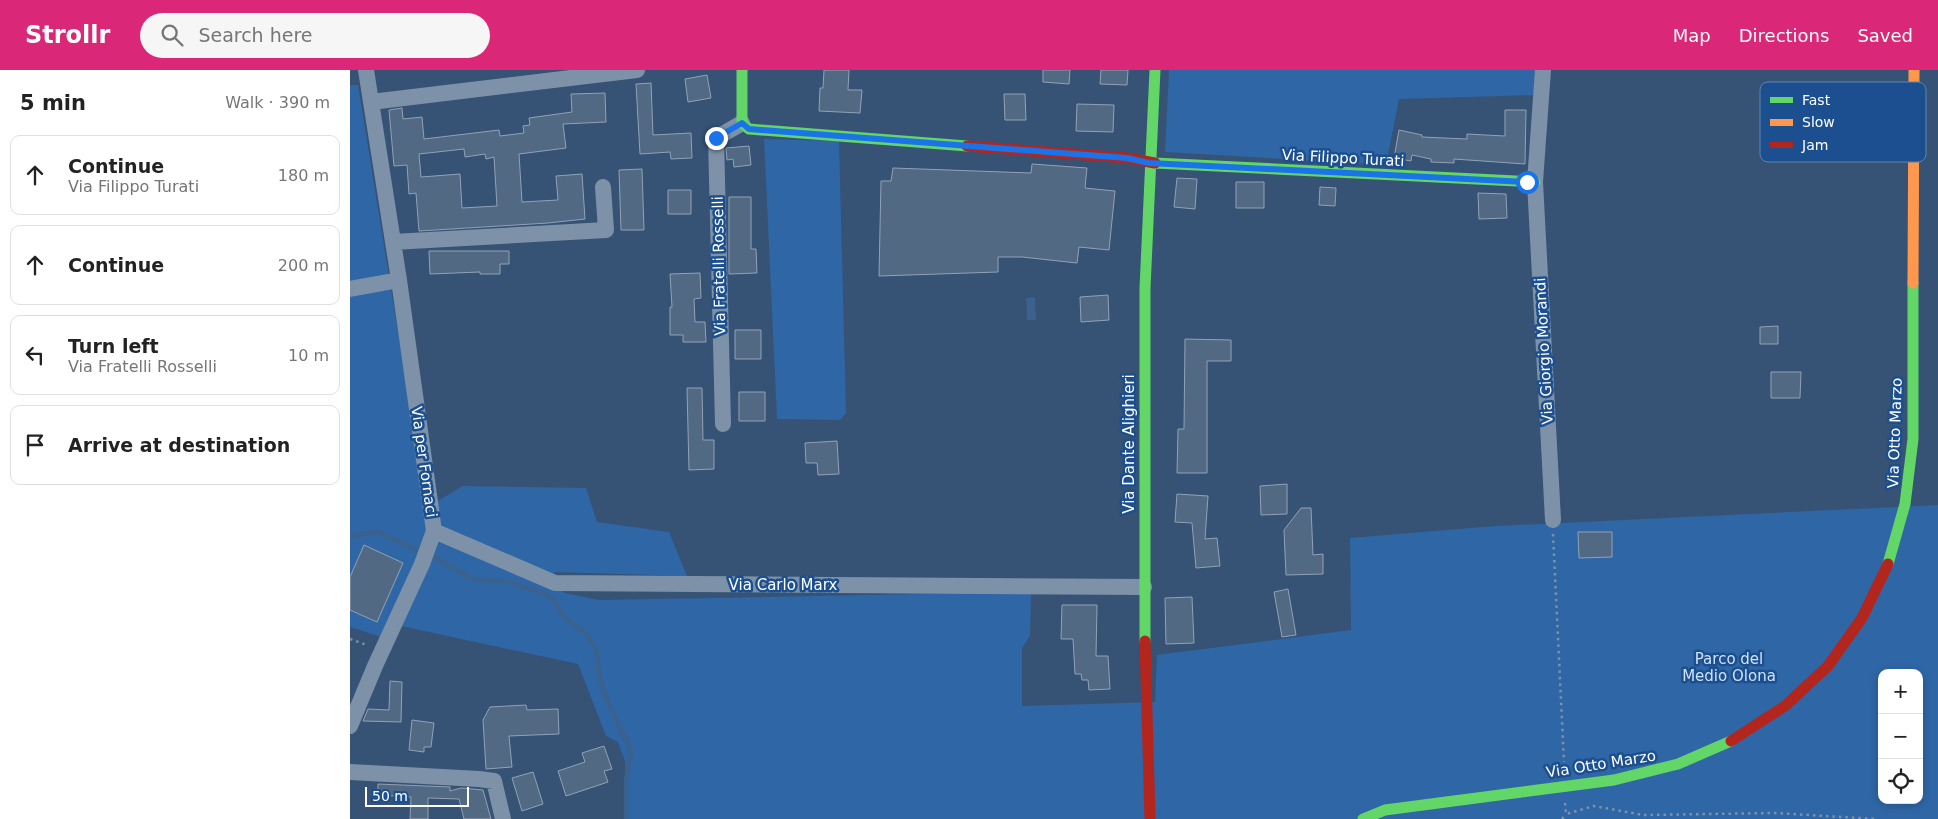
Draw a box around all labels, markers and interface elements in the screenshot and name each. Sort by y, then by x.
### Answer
search box [140,13,490,58]
text: Strollr [25,21,110,49]
icon: search [158,21,186,49]
text: Search here [198,24,313,46]
text: Map [1673,25,1711,46]
text: Directions [1739,25,1829,46]
text: Saved [1857,25,1913,46]
legend [1760,82,1926,162]
text: 5 min [20,91,86,115]
text: Fast [1802,92,1831,108]
text: Walk · 390 m [225,93,330,112]
text: Slow [1802,114,1835,130]
route end [705,127,728,150]
text: Jam [1801,137,1828,153]
street label: Via Filippo Turati [1281,146,1405,170]
text: Continue [68,155,164,177]
icon: ahead [21,161,49,189]
text: 180 m [278,166,329,185]
route start [1516,171,1539,194]
text: Via Filippo Turati [68,177,199,196]
street label: Via Fratelli Rosselli [709,196,729,336]
icon: ahead [21,251,49,279]
text: Continue [68,254,164,276]
text: 200 m [278,256,329,275]
street label: Via Giorgio Morandi [1531,277,1557,425]
text: Turn left [68,335,159,357]
icon: left [21,341,49,369]
text: 10 m [288,346,329,365]
text: Via Fratelli Rosselli [68,357,217,376]
street label: Via Dante Alighieri [1120,374,1138,514]
street label: Via Otto Marzo [1884,377,1906,489]
street label: Via per Fornaci [407,405,441,519]
icon: arrive [21,431,49,459]
text: Arrive at destination [68,434,290,456]
street label: Via Carlo Marx [729,576,838,594]
park label: Parco del Medio Olona [1682,650,1776,685]
map controls [1878,669,1923,804]
button: + [1878,669,1923,714]
button: − [1878,714,1923,759]
street label: Via Otto Marzo [1545,746,1657,782]
button: locate [1878,759,1923,804]
scale bar [365,784,469,807]
text: 50 m [372,788,408,804]

